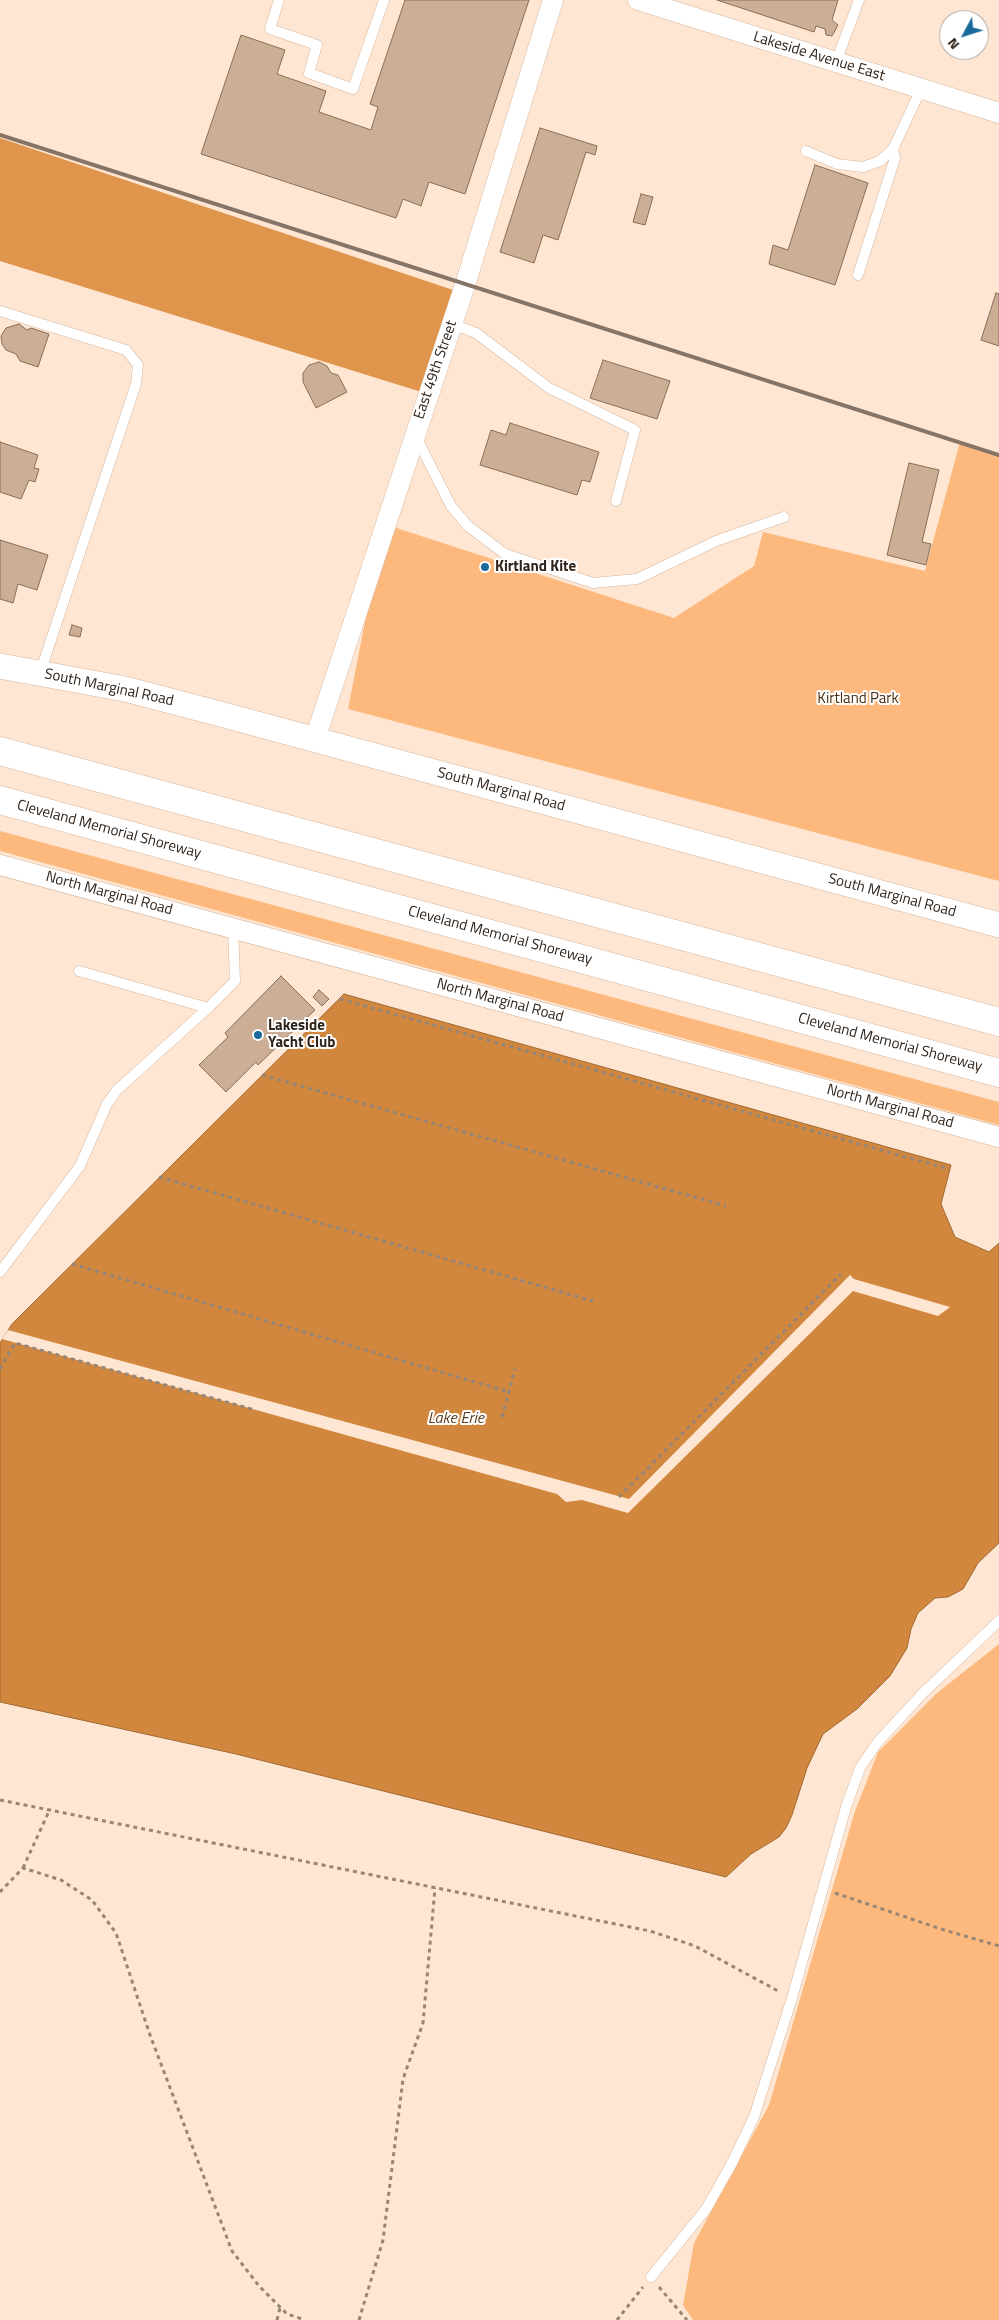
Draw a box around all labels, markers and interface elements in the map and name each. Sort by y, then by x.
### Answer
north arrow [939,10,989,60]
street label: Lakeside Avenue East [751,28,887,86]
text: N [942,34,964,55]
street label: East 49th Street [411,318,461,422]
place label: Kirtland Kite [495,558,576,576]
marker: Kirtland Kite [479,561,491,573]
street label: South Marginal Road [43,666,175,710]
park label: Kirtland Park [817,690,899,708]
street label: South Marginal Road [435,764,567,816]
street label: Cleveland Memorial Shoreway [15,797,203,863]
street label: North Marginal Road [43,868,175,920]
street label: South Marginal Road [826,870,958,922]
street label: Cleveland Memorial Shoreway [406,903,594,969]
street label: North Marginal Road [434,975,566,1027]
street label: Cleveland Memorial Shoreway [796,1010,984,1076]
place label: Lakeside Yacht Club [268,1017,335,1052]
marker: Lakeside Yacht Club [252,1029,264,1041]
street label: North Marginal Road [824,1081,956,1133]
water label: Lake Erie [428,1409,484,1429]

